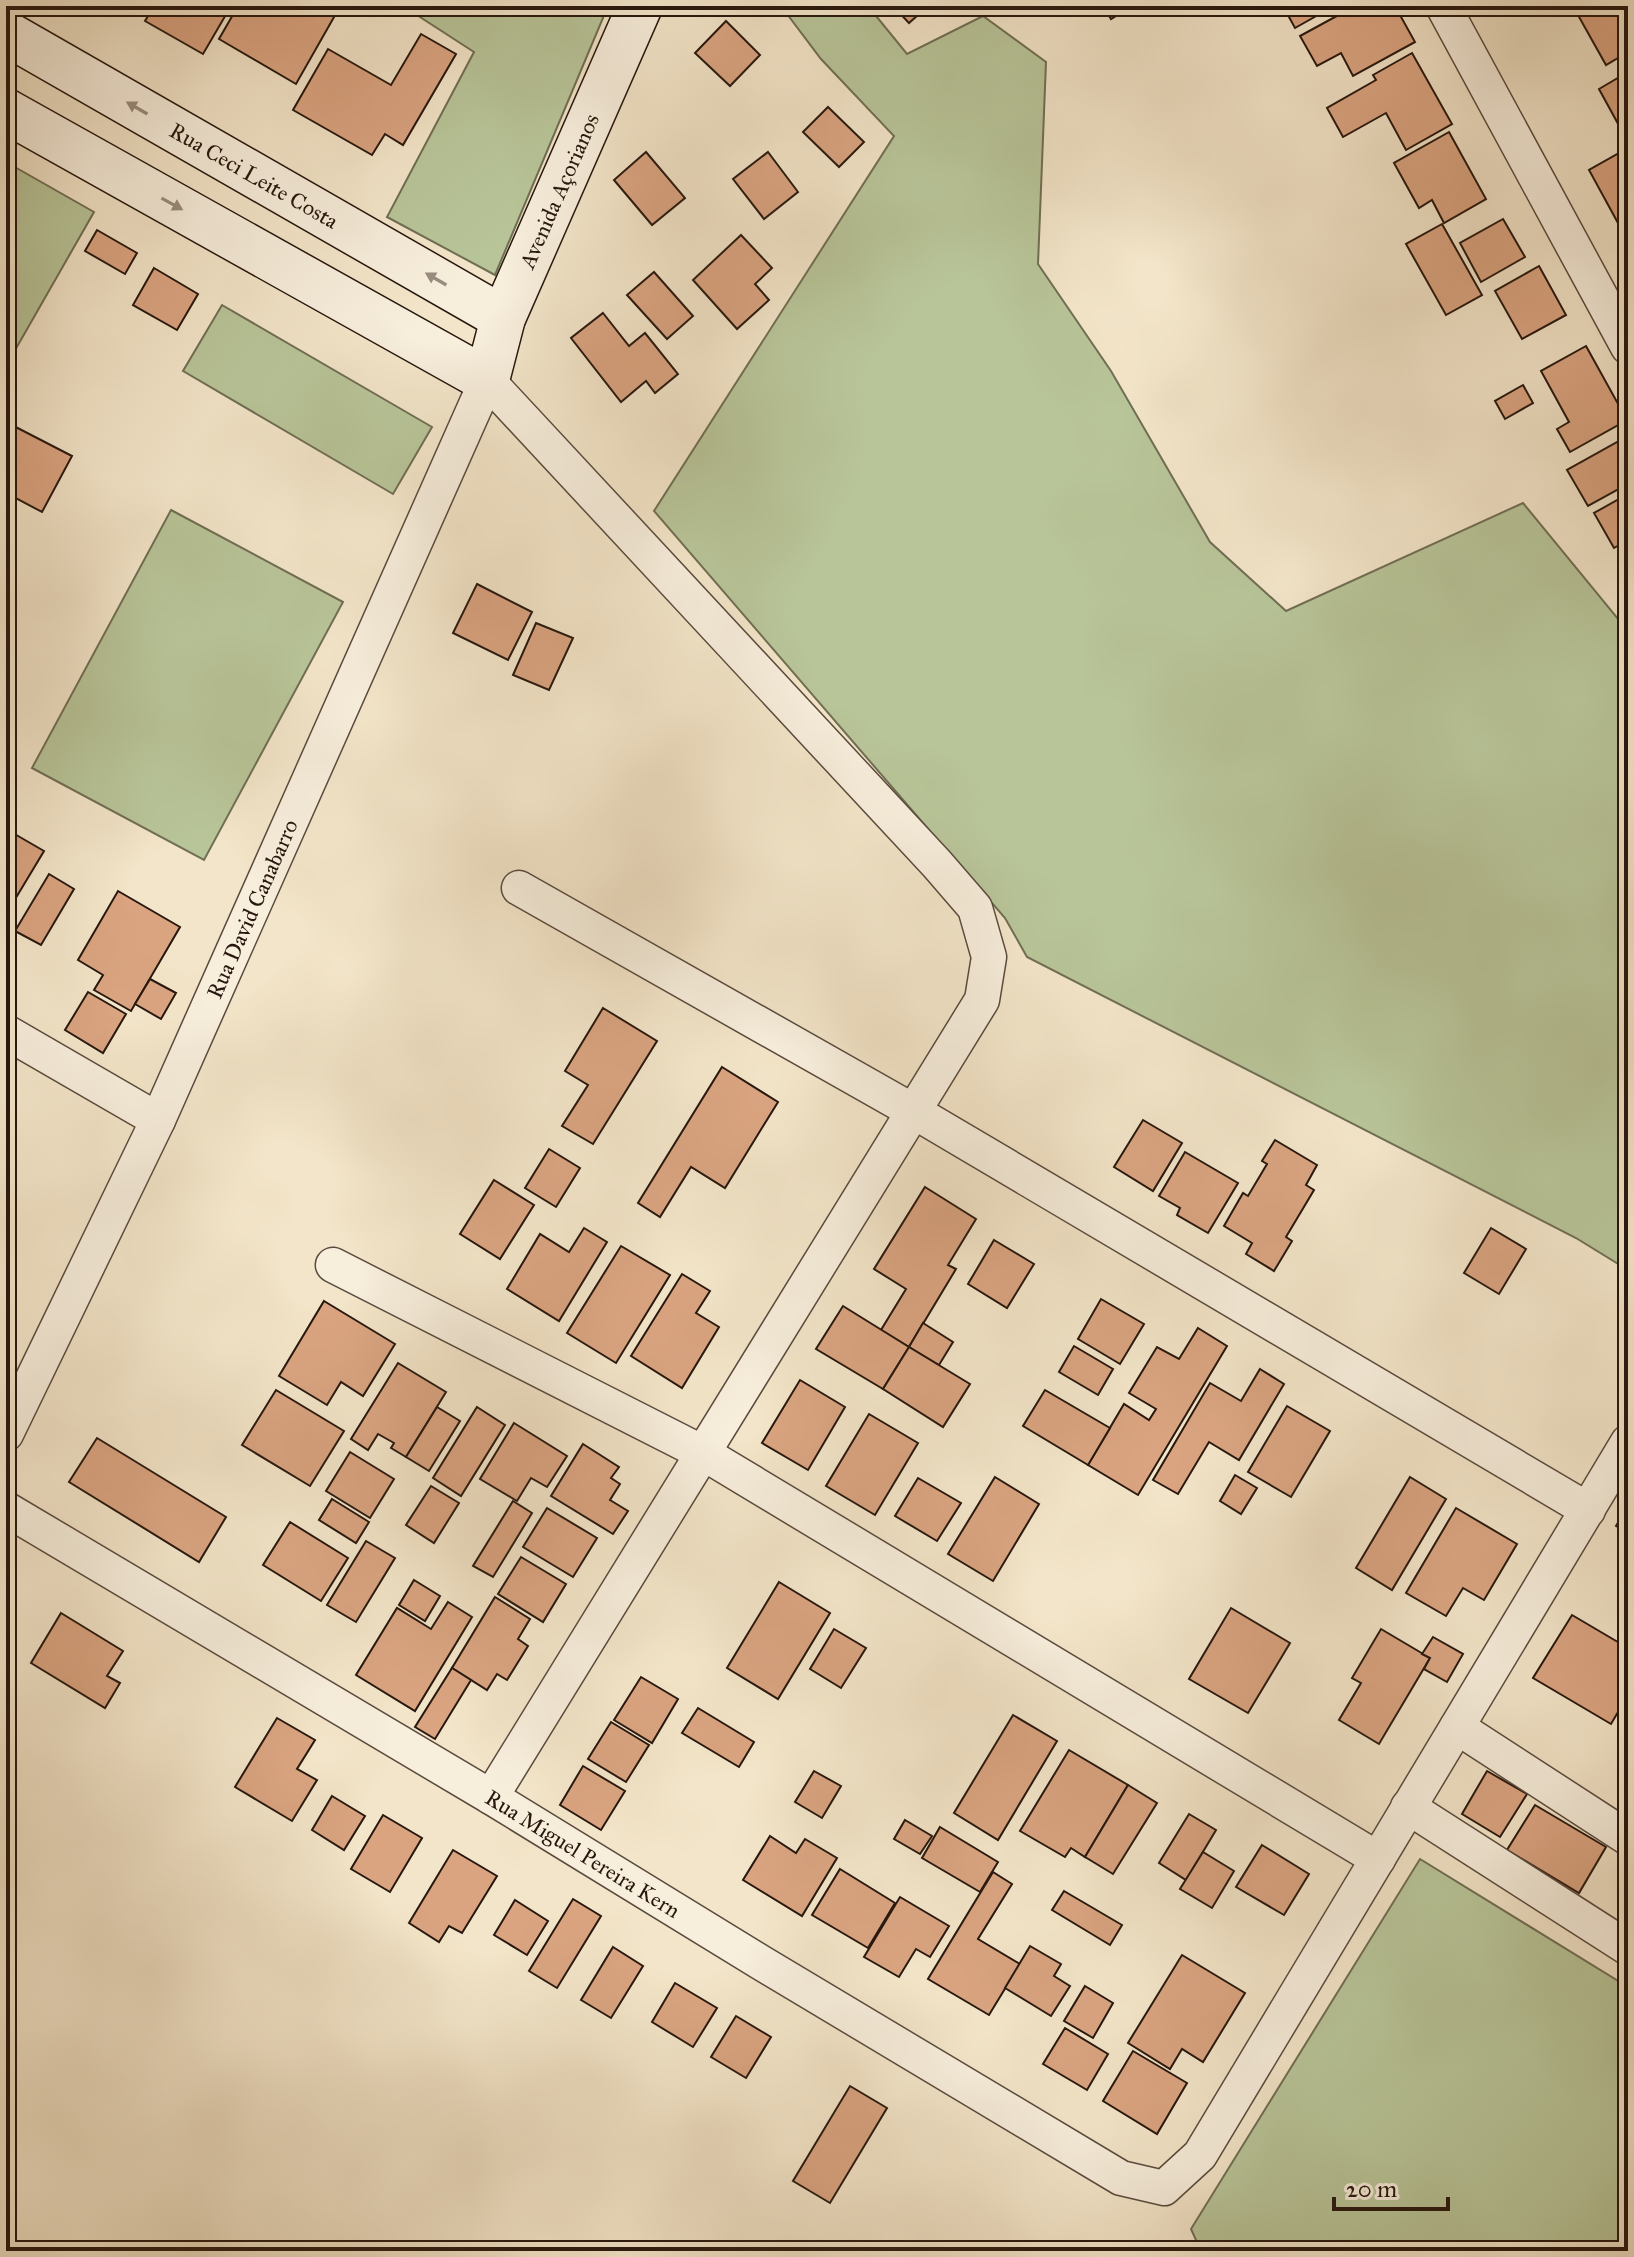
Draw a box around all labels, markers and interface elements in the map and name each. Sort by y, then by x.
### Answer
one-way arrow [126,101,148,115]
street label: Avenida Açorianos [513,109,605,274]
street label: Rua Ceci Leite Costa [165,117,344,235]
one-way arrow [161,197,183,211]
one-way arrow [424,272,447,286]
street label: Rua David Canabarro [201,815,304,1003]
street label: Rua Miguel Pereira Kern [480,1784,685,1924]
scale bar [1334,2161,1448,2211]
text: 20 m [1346,2174,1397,2204]

